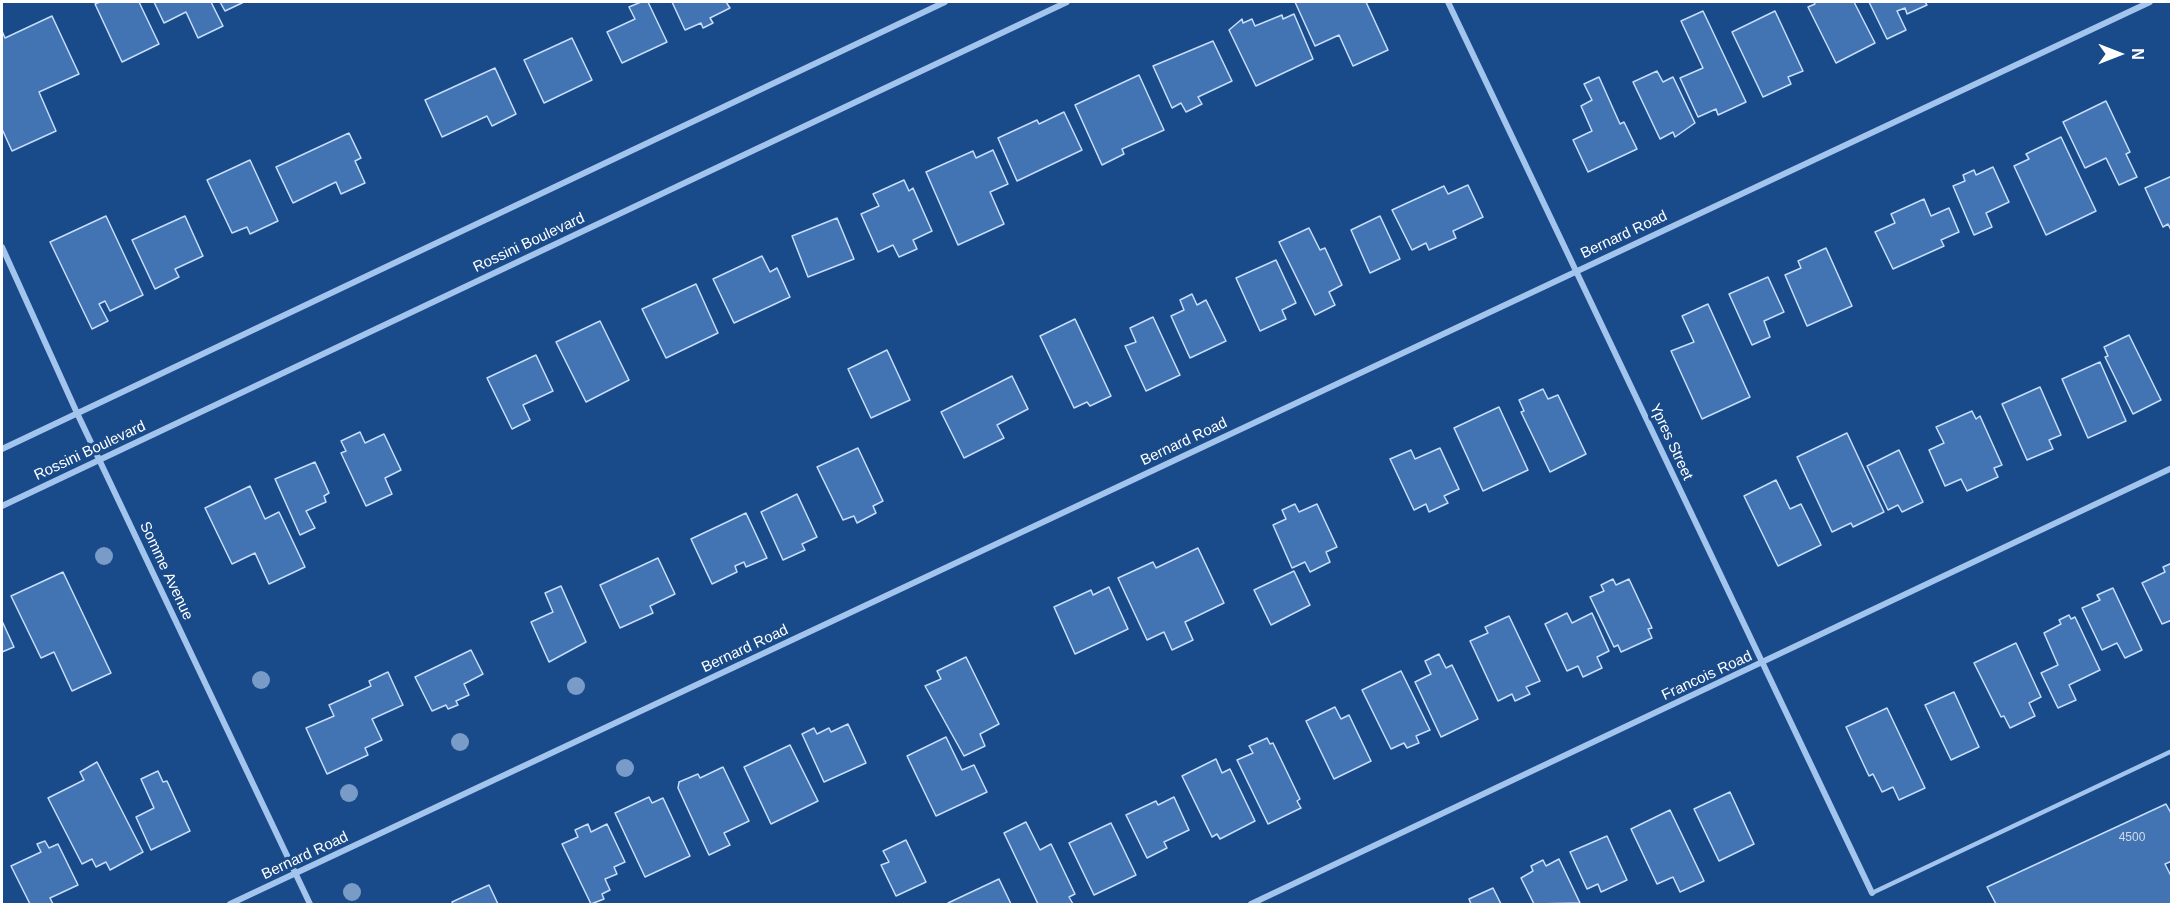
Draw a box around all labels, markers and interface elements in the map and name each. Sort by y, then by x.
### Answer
north arrow [2089,24,2149,84]
text: N [2129,48,2146,60]
street label: Bernard Road [1578,207,1670,263]
street label: Rossini Boulevard [470,209,588,277]
street label: Ypres Street [1645,401,1697,483]
street label: Bernard Road [1138,414,1230,470]
street label: Rossini Boulevard [31,417,149,485]
street label: Somme Avenue [135,519,197,623]
street label: Bernard Road [699,621,791,677]
street label: Francois Road [1659,647,1755,705]
street label: Bernard Road [259,828,351,884]
house number: 4500 [2119,831,2145,845]

